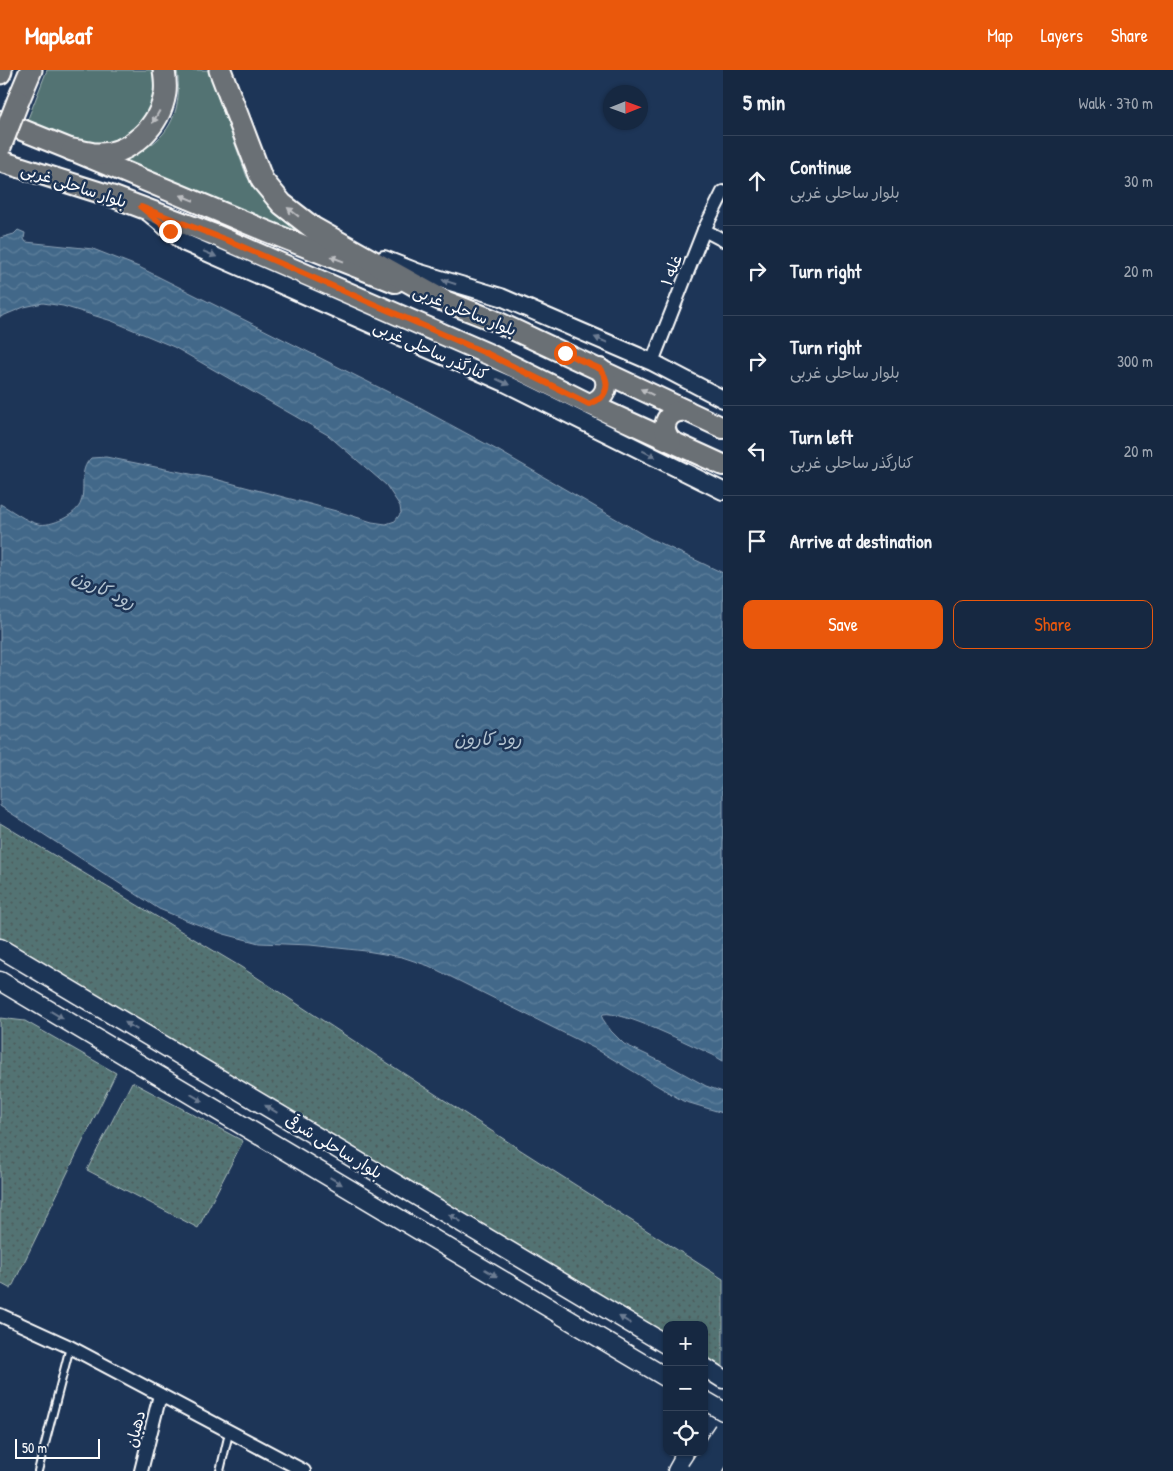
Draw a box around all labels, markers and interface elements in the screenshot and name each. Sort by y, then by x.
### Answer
text: Mapleaf [25,19,93,51]
text: Map [987,23,1013,48]
text: Layers [1041,23,1083,48]
text: Share [1111,23,1148,48]
north arrow [603,85,648,130]
text: 5 min [743,88,785,117]
text: Walk · 370 m [1079,92,1153,114]
one-way arrow [152,109,160,124]
text: Continue [790,154,851,180]
street label: بلوار ساحلی غربی [18,158,130,212]
icon: ahead [743,167,771,195]
text: 30 m [1124,170,1153,192]
text: بلوار ساحلی غربی [790,181,900,203]
one-way arrow [180,193,194,201]
one-way arrow [286,207,300,217]
route end [159,220,182,243]
one-way arrow [203,250,217,258]
street label: غله ۱ [655,251,687,289]
one-way arrow [329,255,344,263]
icon: right [743,257,771,285]
text: Turn right [790,258,861,284]
text: 20 m [1124,260,1153,282]
one-way arrow [441,277,456,285]
street label: بلوار ساحلی غربی [410,279,520,341]
street label: کنارگذر ساحلی غربی [370,315,492,385]
text: Turn right [790,334,861,360]
one-way arrow [594,335,608,343]
route start [554,342,577,365]
icon: right [743,347,771,375]
text: 300 m [1117,350,1153,372]
text: بلوار ساحلی غربی [790,361,900,383]
one-way arrow [496,378,510,386]
one-way arrow [640,388,655,396]
text: Turn left [790,424,853,450]
icon: left [743,437,771,465]
text: 20 m [1124,440,1153,462]
one-way arrow [642,450,656,458]
text: کنارگذر ساحلی غربی [790,451,914,473]
icon: arrive [743,527,771,555]
text: Arrive at destination [790,528,932,554]
water label: رود کارون [68,563,140,615]
button: Save [743,600,943,649]
button: Share [953,600,1153,649]
water label: رود کارون [454,726,522,751]
one-way arrow [50,1011,63,1020]
one-way arrow [124,1021,137,1030]
one-way arrow [190,1094,203,1103]
one-way arrow [264,1104,277,1113]
street label: بلوار ساحلی شرقی [281,1108,387,1184]
one-way arrow [329,1177,344,1185]
one-way arrow [449,1214,462,1223]
one-way arrow [485,1268,498,1277]
one-way arrow [618,1315,631,1324]
map controls [663,1321,708,1456]
button: + [663,1321,708,1366]
button: − [663,1366,708,1411]
street label: دهبان [120,1408,150,1450]
button: locate [663,1411,708,1456]
scale bar [15,1436,100,1459]
text: 50 m [22,1438,47,1457]

